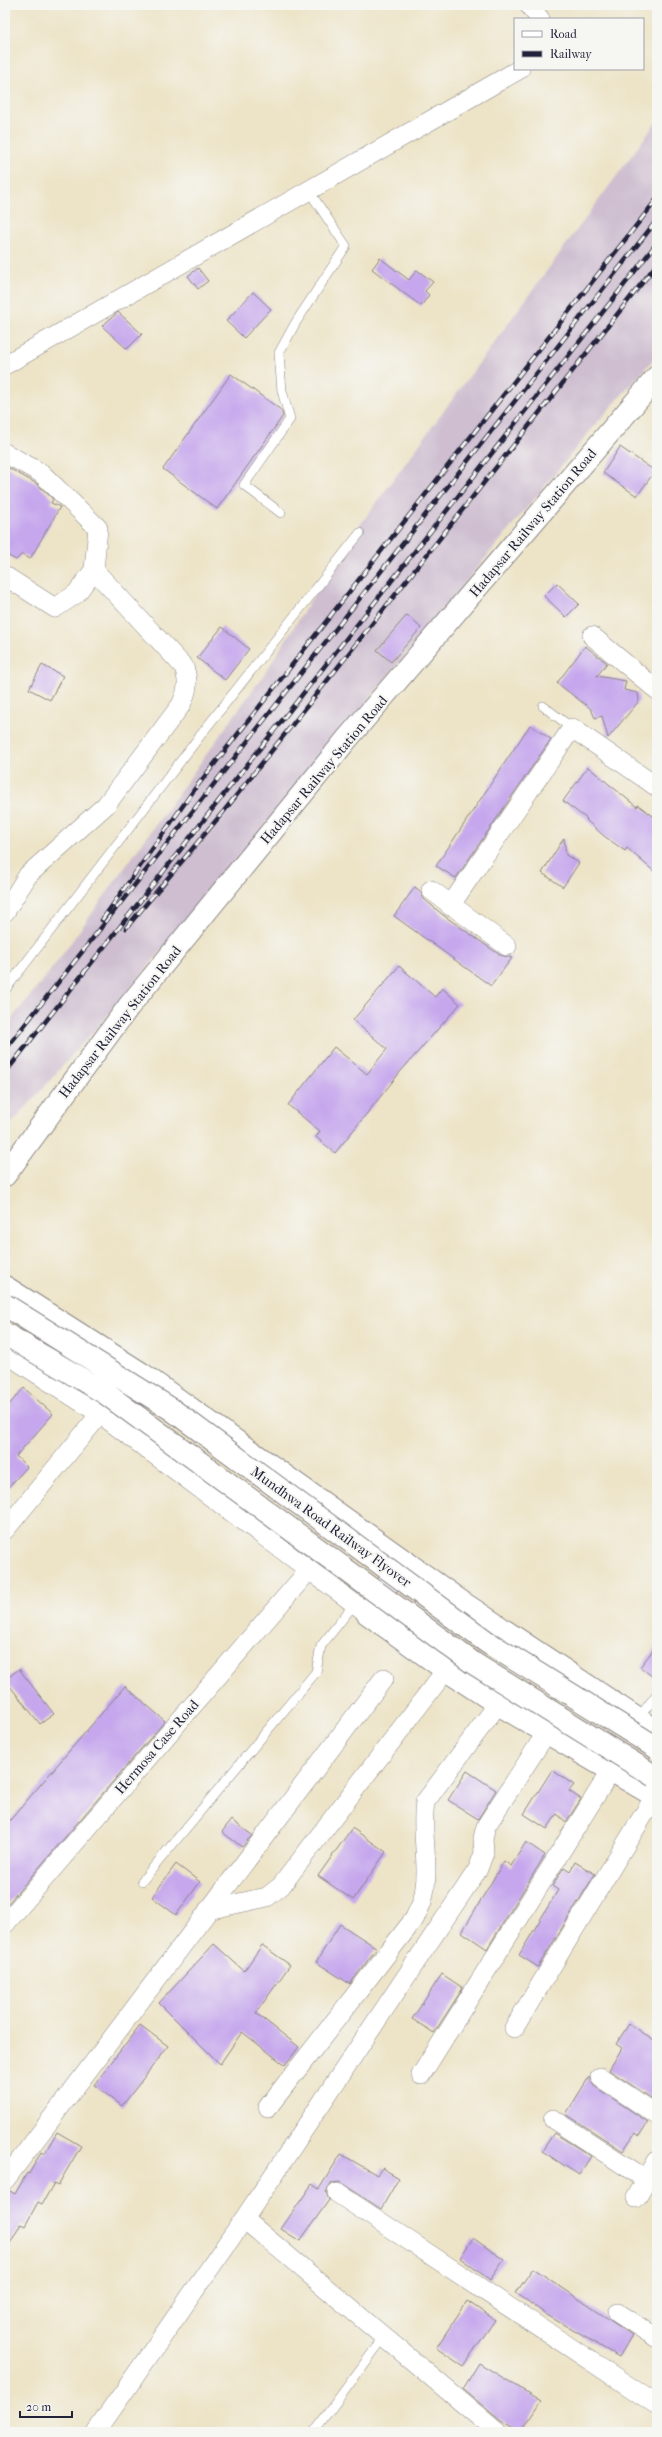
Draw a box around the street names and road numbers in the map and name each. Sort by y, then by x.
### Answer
street label: Hadapsar Railway Station Road [466,445,600,601]
street label: Hadapsar Railway Station Road [257,692,391,848]
street label: Hadapsar Railway Station Road [55,942,185,1102]
street label: Mundhwa Road Railway Flyover [247,1463,415,1591]
street label: Hermosa Case Road [111,1696,203,1798]

